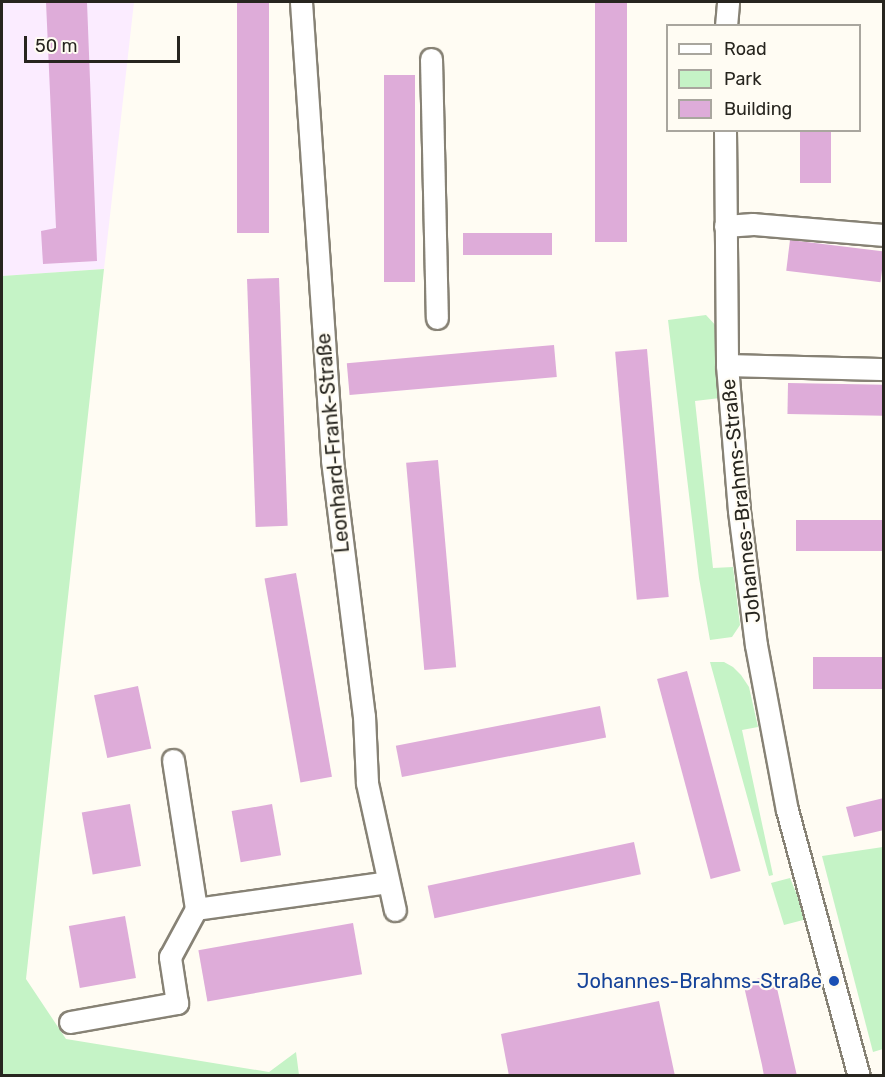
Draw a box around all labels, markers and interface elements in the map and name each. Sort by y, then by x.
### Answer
scale bar [27,24,183,62]
legend [666,24,861,132]
text: 50 m [35,35,78,57]
text: Road [724,38,767,60]
text: Park [724,68,761,90]
text: Building [724,98,792,120]
street label: Leonhard-Frank-Straße [311,332,355,554]
street label: Johannes-Brahms-Straße [716,378,766,624]
place label: Johannes-Brahms-Straße [577,969,822,993]
marker: Johannes-Brahms-Straße [827,974,841,988]

